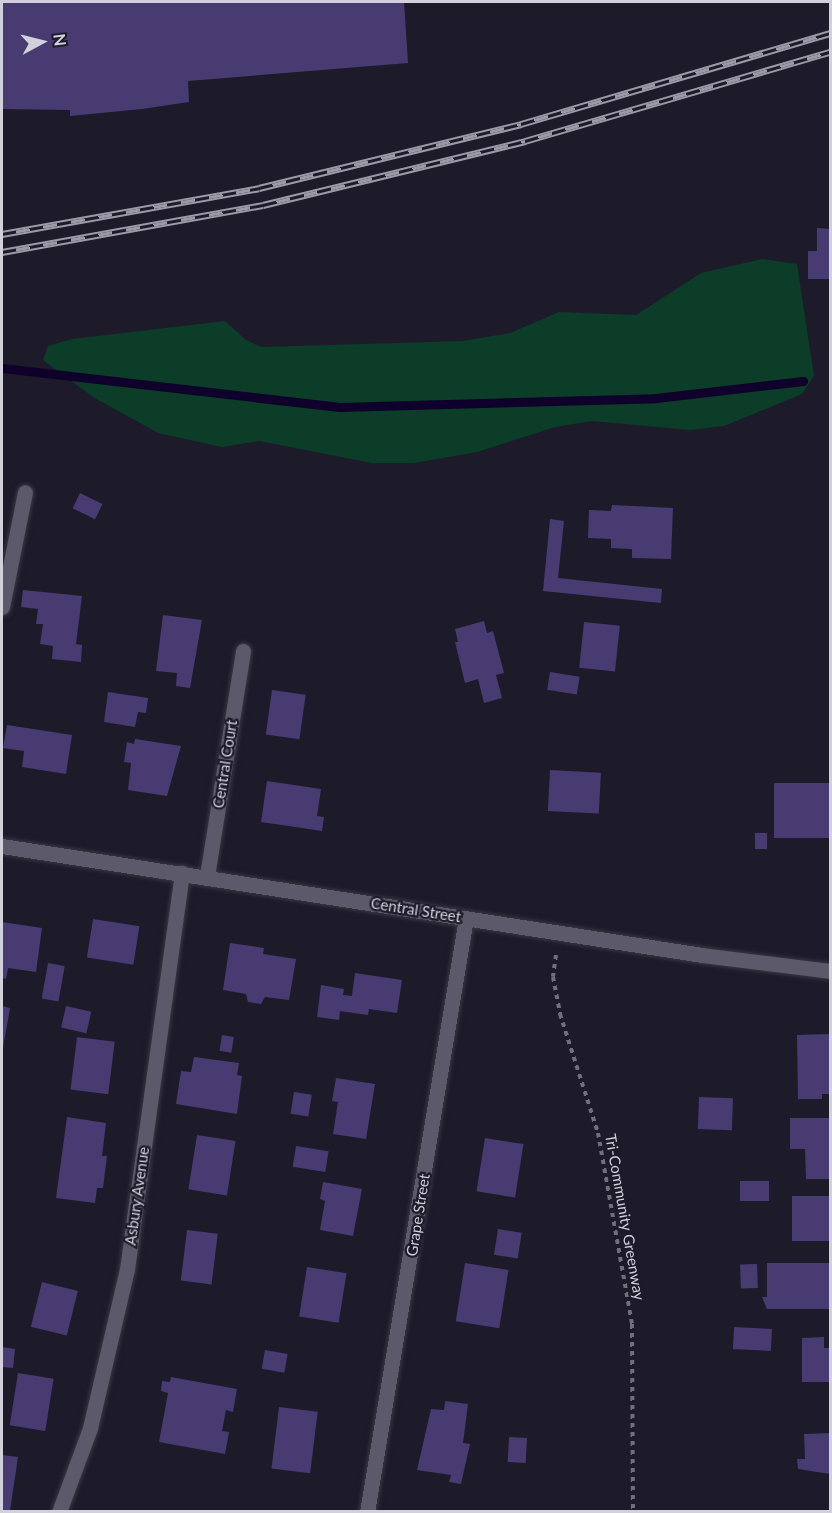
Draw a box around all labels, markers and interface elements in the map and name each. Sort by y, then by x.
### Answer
north arrow [12,12,72,72]
text: N [50,32,71,47]
street label: Central Court [209,719,241,809]
street label: Central Street [370,894,462,926]
street label: Tri-Community Greenway [601,1132,649,1302]
street label: Asbury Avenue [121,1145,153,1247]
street label: Grape Street [403,1172,433,1258]

